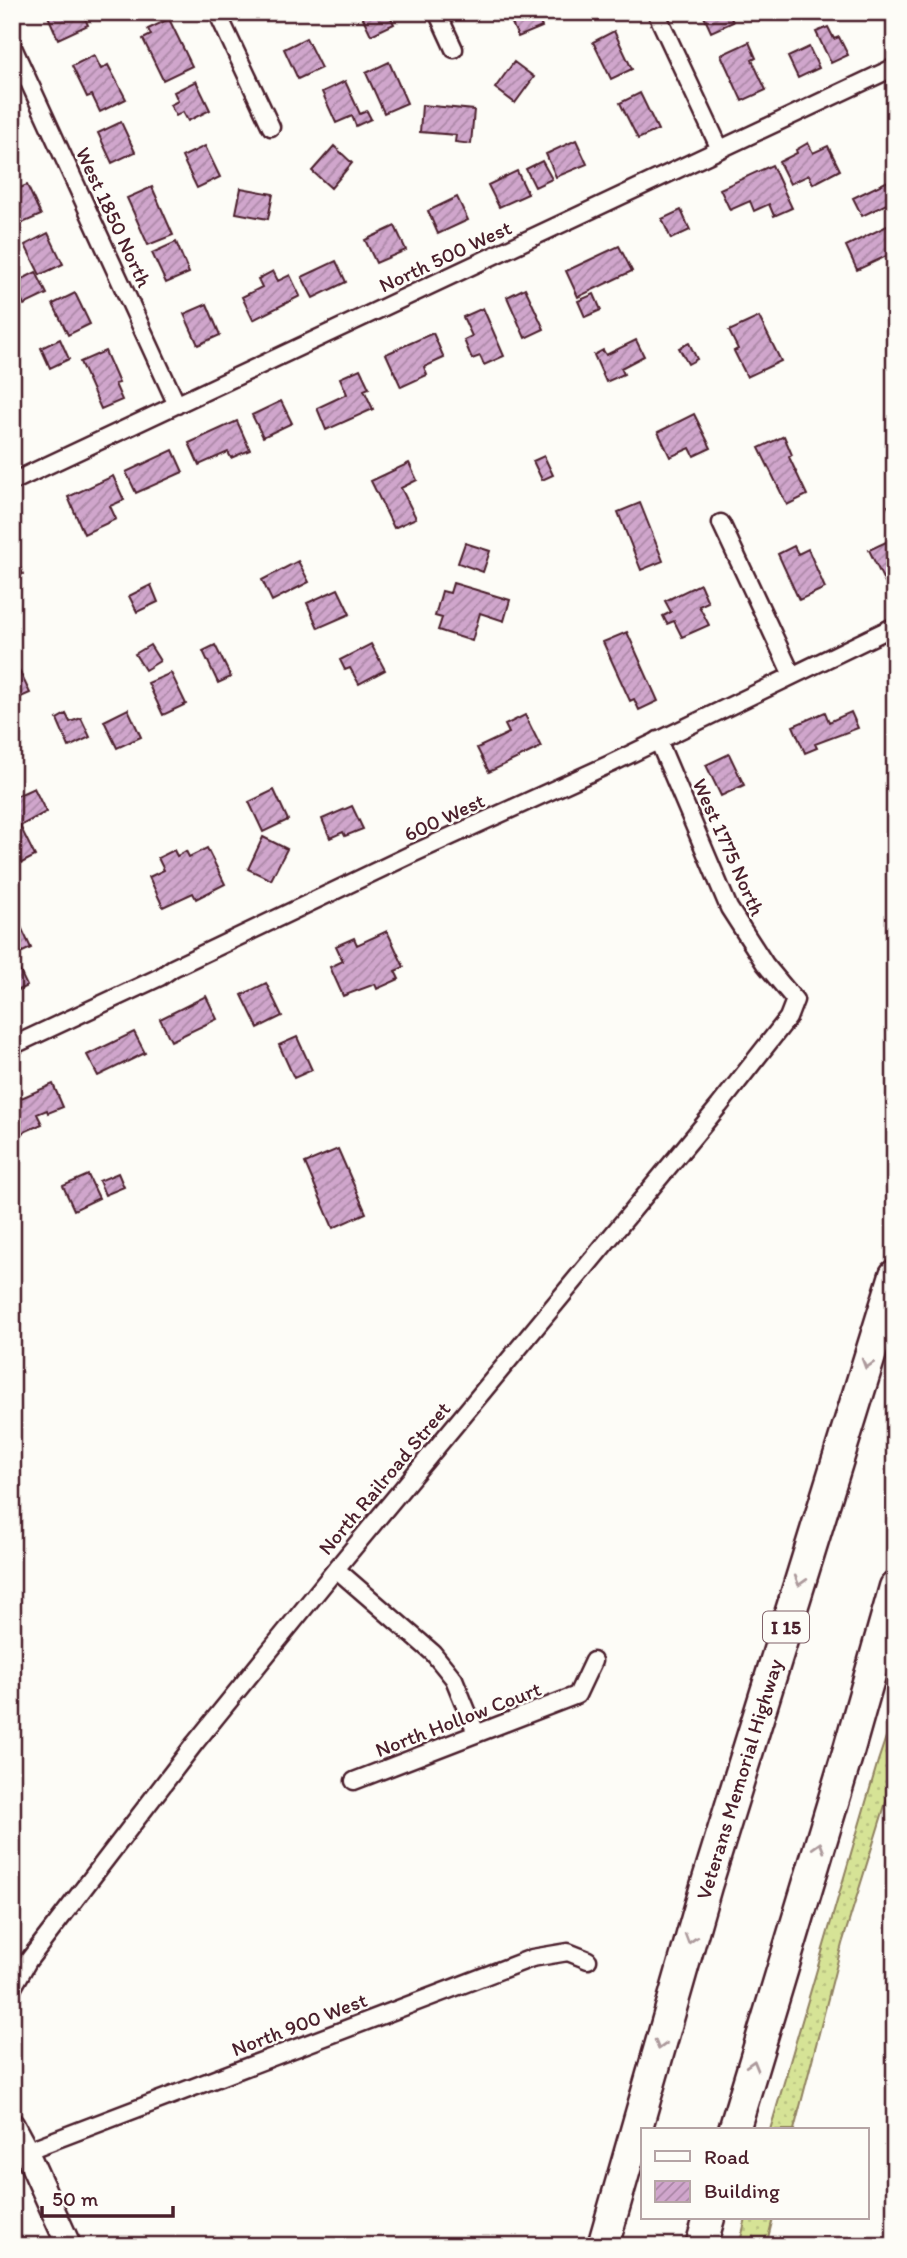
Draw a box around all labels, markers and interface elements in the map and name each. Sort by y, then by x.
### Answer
street label: West 1850 North [71,143,157,291]
street label: North 500 West [375,214,515,298]
street label: West 1775 North [688,774,770,920]
street label: 600 West [400,787,488,847]
one-way arrow [861,1358,876,1370]
street label: North Railroad Street [313,1396,455,1560]
one-way arrow [794,1574,808,1587]
road number: I 15 [763,1611,809,1642]
street label: Veterans Memorial Highway [690,1655,788,1902]
street label: North Hollow Court [371,1676,545,1762]
one-way arrow [811,1841,826,1853]
one-way arrow [684,1933,698,1945]
street label: North 900 West [228,1987,370,2061]
one-way arrow [654,2038,668,2050]
one-way arrow [745,2059,760,2071]
legend [641,2128,869,2220]
text: Road [704,2144,750,2169]
scale bar [42,2174,173,2218]
text: Building [704,2178,780,2203]
text: 50 m [52,2186,99,2211]

